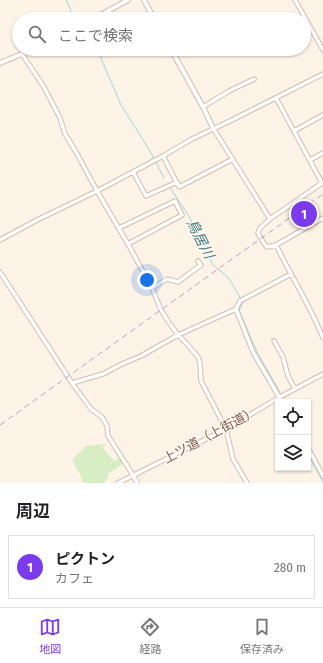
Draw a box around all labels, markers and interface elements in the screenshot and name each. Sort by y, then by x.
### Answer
search box [12,12,311,56]
icon: search [26,23,48,45]
text: ここで検索 [58,27,133,45]
pin: 1 [291,199,317,229]
water label: 鳥居川 [183,216,218,263]
your location [137,270,157,290]
map controls [275,399,311,471]
button: locate [275,399,311,435]
street label: 上ツ道（上街道） [161,404,259,466]
button: layers [275,435,311,471]
text: 周辺 [16,501,50,522]
text: ピクトン [55,550,115,568]
text: 1 [27,560,33,575]
text: 280 m [274,560,306,575]
text: カフェ [55,571,94,586]
tab: 地図 [39,616,61,656]
tab: 経路 [139,616,161,656]
tab: 保存済み [240,616,284,656]

